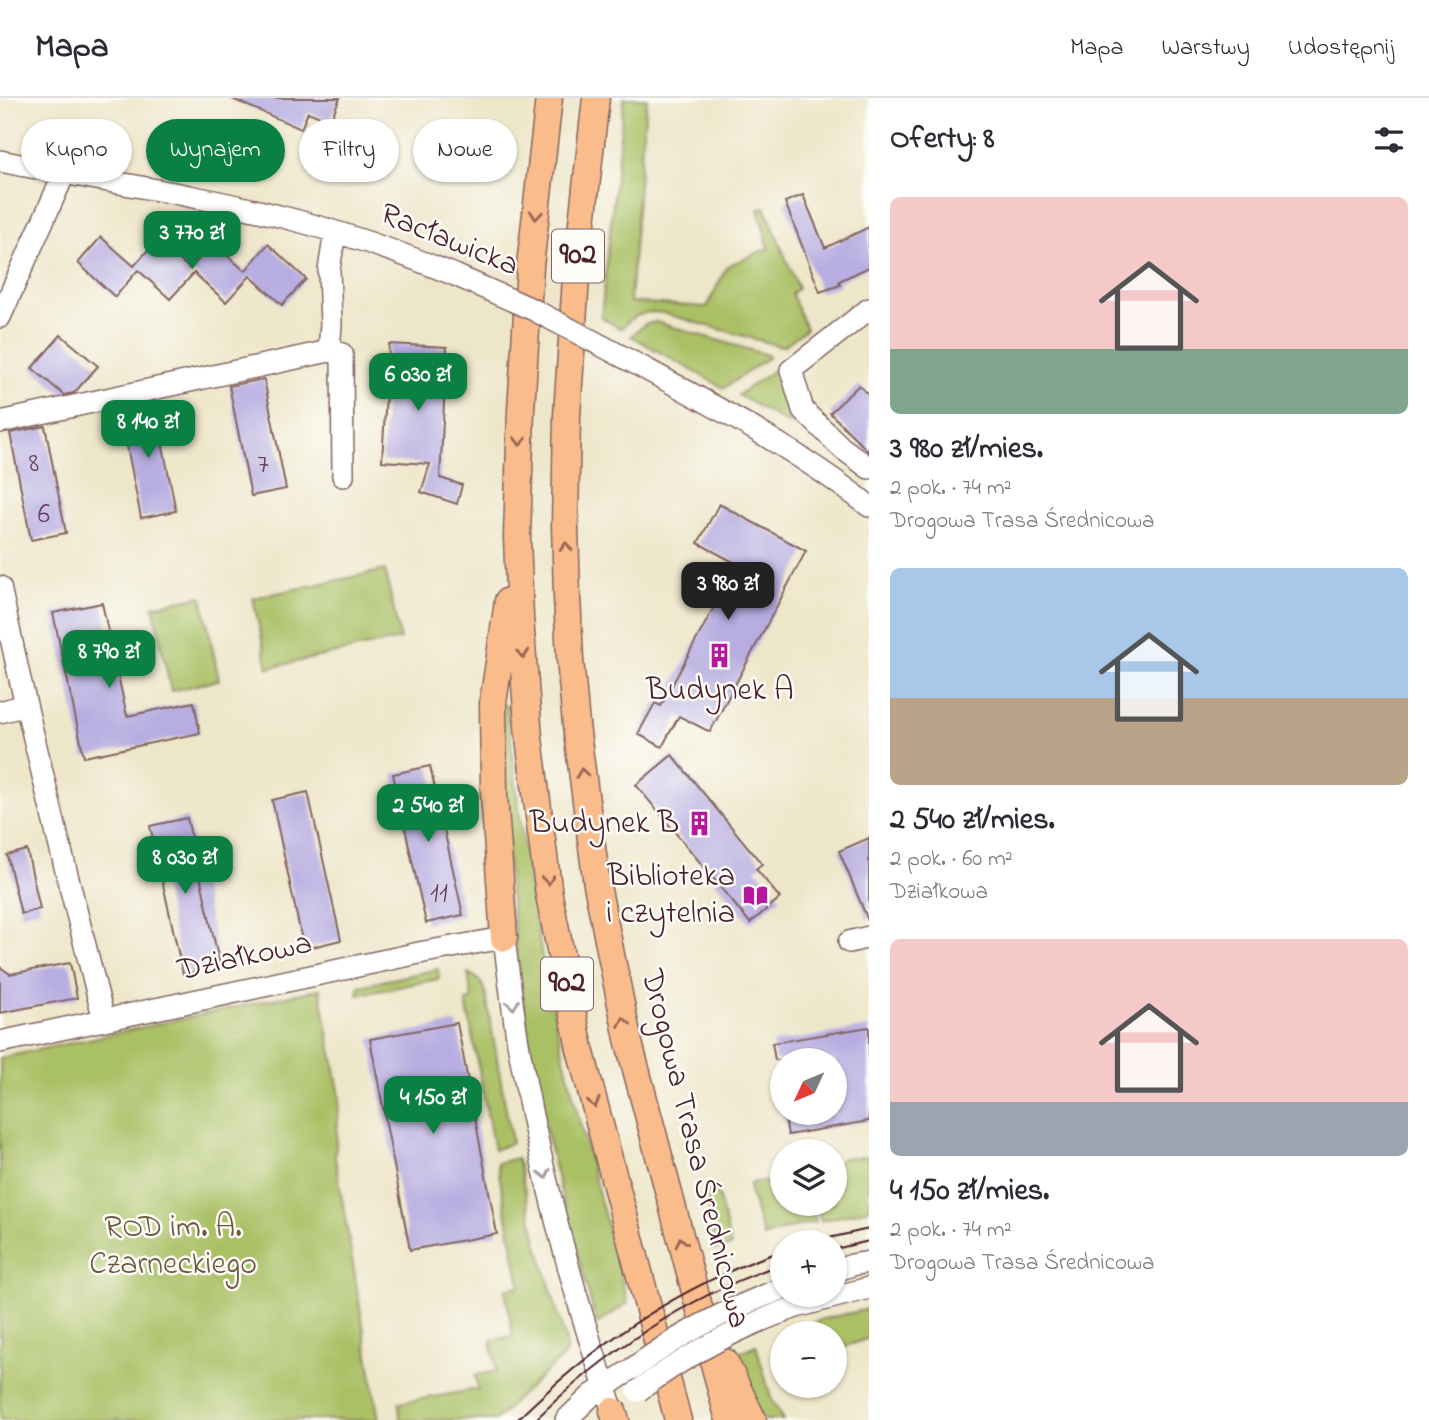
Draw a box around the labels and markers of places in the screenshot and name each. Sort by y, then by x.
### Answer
pin: 3 770 zł [120,212,264,271]
pin: 6 030 zł [346,354,490,413]
pin: 8 140 zł [76,400,220,460]
pin: 3 980 zł [656,562,800,622]
pin: 8 790 zł [37,630,181,690]
building icon: Budynek A [706,641,734,669]
place label: Budynek A [645,668,794,715]
pin: 2 540 zł [356,784,500,844]
place label: Budynek B [529,801,679,848]
building icon: Budynek B [685,810,713,838]
pin: 8 030 zł [113,836,257,896]
place label: Biblioteka i czytelnia [607,854,735,938]
library icon: Biblioteka i czytelnia [741,881,769,909]
pin: 4 150 zł [361,1076,505,1136]

